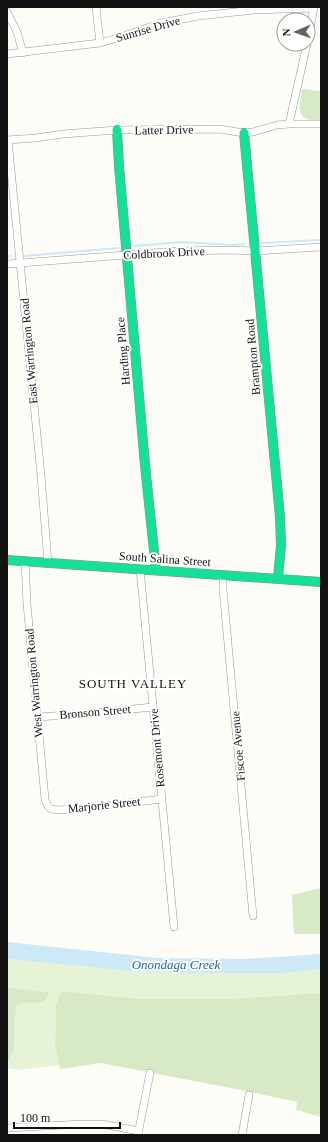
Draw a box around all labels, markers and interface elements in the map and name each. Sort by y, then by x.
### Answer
north arrow [276,12,316,52]
street label: Sunrise Drive [114,13,182,45]
text: N [280,28,292,37]
street label: Latter Drive [134,122,194,138]
street label: Coldbrook Drive [123,244,205,262]
street label: East Warrington Road [17,298,41,404]
street label: Harding Place [113,316,133,386]
street label: Brampton Road [243,318,263,396]
street label: South Salina Street [119,549,212,569]
street label: West Warrington Road [22,628,46,738]
district label: SOUTH VALLEY [79,676,187,691]
street label: Bronson Street [59,702,132,722]
street label: Rosemont Drive [147,708,167,788]
street label: Fiscoe Avenue [228,710,248,782]
street label: Marjorie Street [67,794,142,816]
water label: Onondaga Creek [132,957,221,972]
scale bar [14,1104,120,1130]
text: 100 m [20,1111,51,1125]

